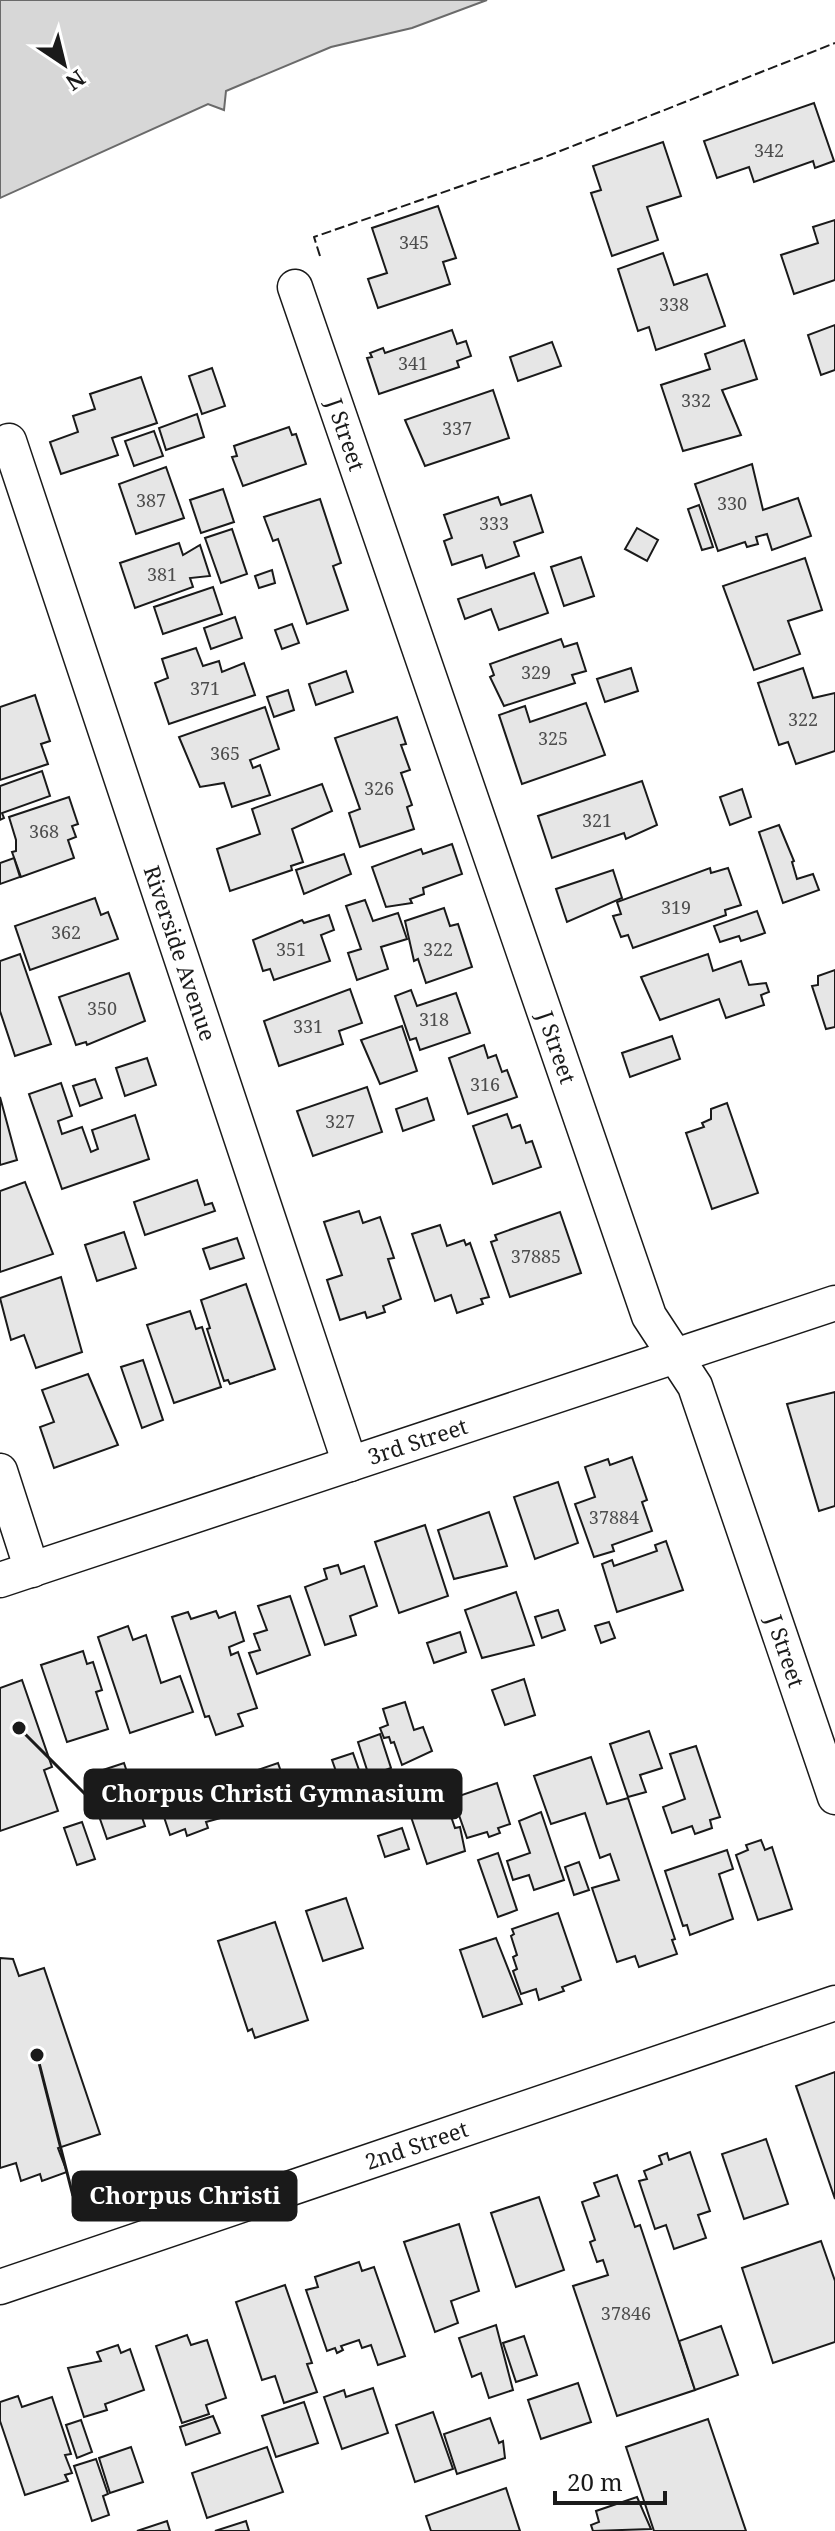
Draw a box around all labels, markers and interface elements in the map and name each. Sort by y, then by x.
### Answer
north arrow [24,24,104,104]
text: N [60,64,92,98]
house number: 342 [754,138,784,162]
house number: 345 [399,230,429,254]
house number: 338 [659,292,689,316]
house number: 341 [398,351,428,375]
house number: 332 [681,388,711,412]
street label: J Street [320,393,373,475]
house number: 337 [442,416,472,440]
house number: 387 [136,488,166,512]
house number: 330 [717,491,747,515]
house number: 333 [479,511,509,535]
house number: 381 [147,562,177,586]
house number: 329 [521,660,551,684]
house number: 371 [190,676,220,700]
house number: 322 [788,707,818,731]
house number: 325 [538,726,568,750]
house number: 365 [210,741,240,765]
house number: 326 [364,776,394,800]
house number: 321 [582,808,612,832]
house number: 368 [29,819,59,843]
street label: Riverside Avenue [138,861,224,1045]
house number: 319 [661,895,691,919]
house number: 362 [51,920,81,944]
house number: 351 [276,937,306,961]
house number: 322 [423,937,453,961]
house number: 350 [87,996,117,1020]
street label: J Street [531,1006,584,1088]
house number: 318 [419,1007,449,1031]
house number: 331 [293,1014,323,1038]
house number: 316 [470,1072,500,1096]
house number: 327 [325,1109,355,1133]
house number: 37885 [511,1244,561,1268]
street label: 3rd Street [364,1410,471,1471]
house number: 37884 [589,1505,639,1529]
street label: J Street [760,1609,813,1691]
callout: Chorpus Christi Gymnasium [85,1770,461,1818]
text: Chorpus Christi Gymnasium [101,1776,445,1809]
street label: 2nd Street [361,2113,472,2176]
callout: Chorpus Christi [73,2172,296,2220]
text: Chorpus Christi [89,2178,281,2211]
house number: 37846 [601,2301,651,2325]
scale bar [555,2455,665,2505]
text: 20 m [567,2465,623,2498]

